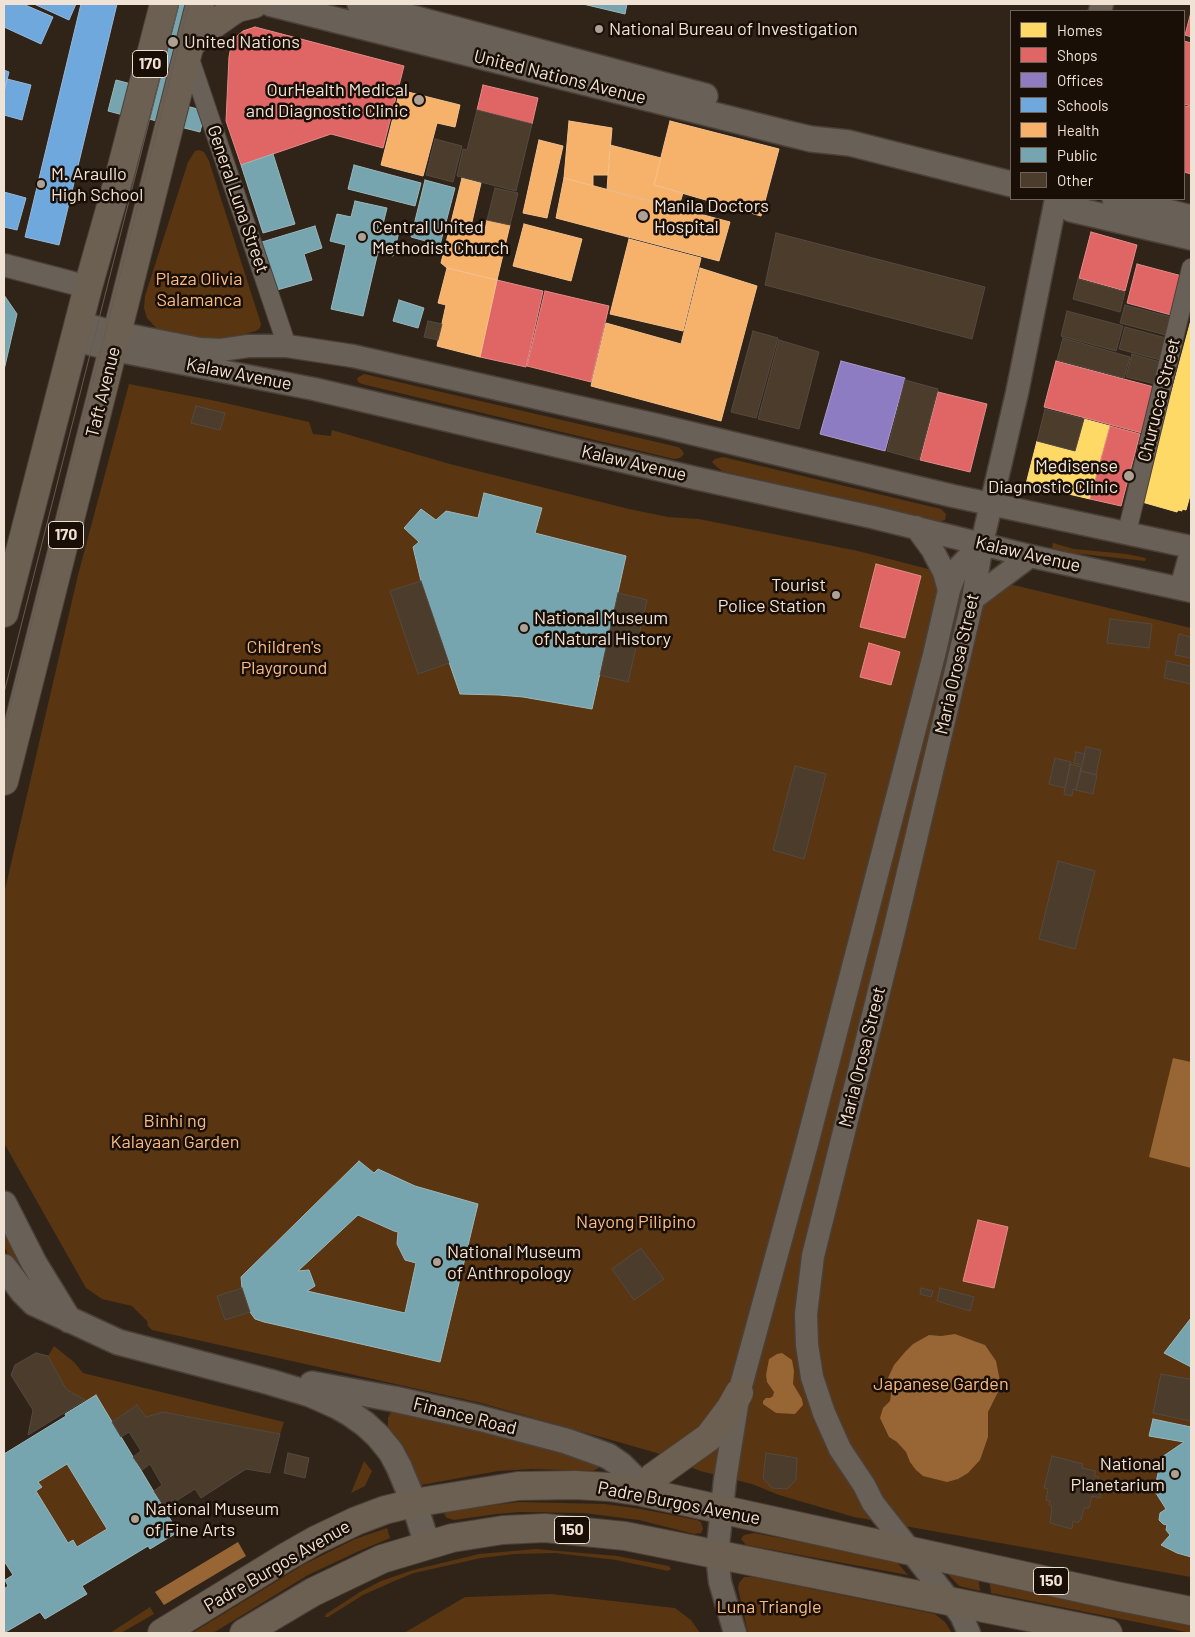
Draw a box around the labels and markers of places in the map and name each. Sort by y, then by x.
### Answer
place label: National Bureau of Investigation [609,18,858,40]
marker: National Bureau of Investigation [593,23,605,35]
place label: United Nations [184,31,300,53]
marker: United Nations [166,35,180,49]
place label: OurHealth Medical and Diagnostic Clinic [246,79,408,122]
marker: OurHealth Medical and Diagnostic Clinic [412,93,426,107]
place label: M. Araullo High School [51,163,144,205]
marker: M. Araullo High School [35,178,47,190]
place label: Manila Doctors Hospital [654,195,769,238]
marker: Manila Doctors Hospital [636,209,650,223]
place label: Central United Methodist Church [372,216,509,258]
marker: Central United Methodist Church [356,231,368,243]
place label: Medisense Diagnostic Clinic [988,455,1118,498]
marker: Medisense Diagnostic Clinic [1122,469,1136,483]
place label: Tourist Police Station [718,574,826,616]
marker: Tourist Police Station [830,589,842,601]
place label: National Museum of Natural History [534,607,671,650]
marker: National Museum of Natural History [518,622,530,634]
place label: National Museum of Anthropology [447,1241,581,1284]
marker: National Museum of Anthropology [431,1256,443,1268]
place label: National Planetarium [1071,1453,1165,1496]
marker: National Planetarium [1169,1468,1181,1480]
place label: National Museum of Fine Arts [145,1498,279,1540]
marker: National Museum of Fine Arts [129,1513,141,1525]

